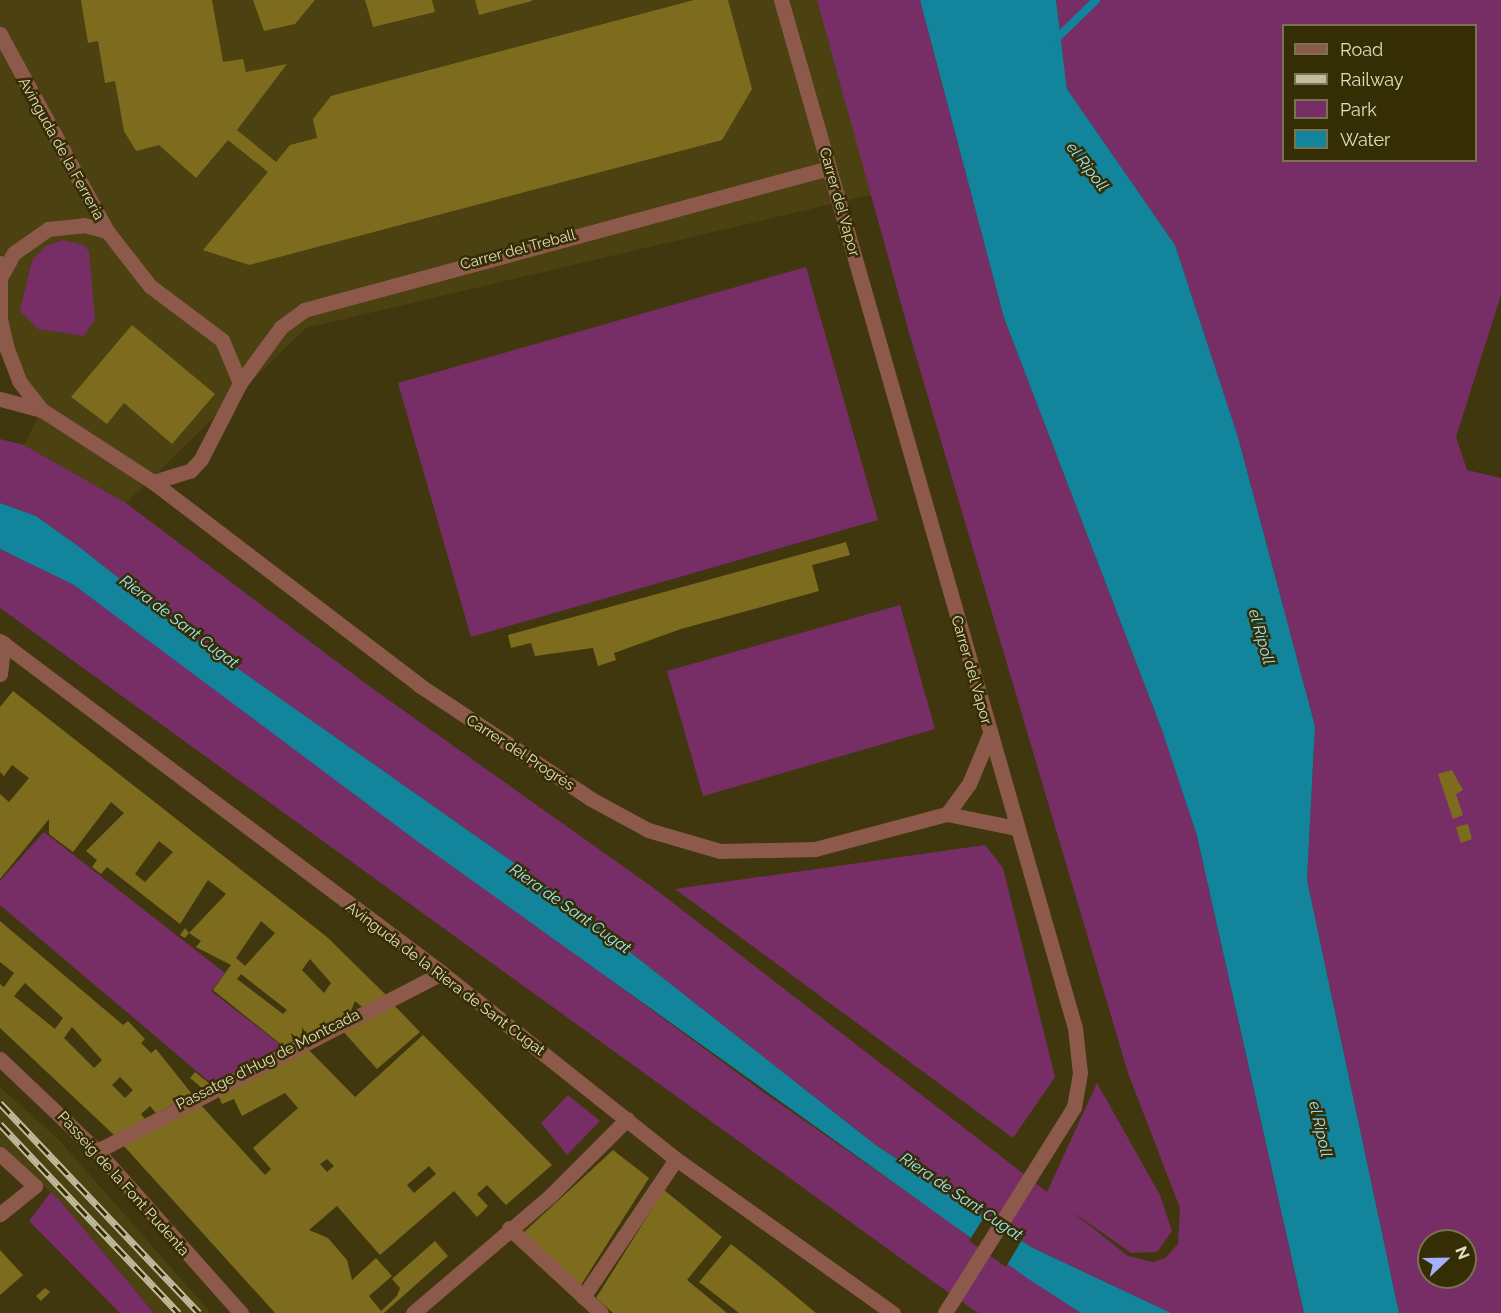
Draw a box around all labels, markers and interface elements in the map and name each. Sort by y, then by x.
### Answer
legend [1282,24,1477,162]
text: Road [1340,39,1383,60]
text: Railway [1340,69,1404,90]
street label: Avinguda de la Ferreria [14,75,108,223]
text: Park [1340,99,1377,120]
text: Water [1340,129,1390,150]
water label: el Ripoll [1062,139,1112,195]
street label: Carrer del Vapor [815,145,863,259]
street label: Carrer del Treball [458,226,578,274]
water label: Riera de Sant Cugat [116,571,242,673]
water label: el Ripoll [1244,607,1278,667]
street label: Carrer del Vapor [947,613,995,727]
street label: Carrer del Progrés [462,711,578,795]
water label: Riera de Sant Cugat [506,860,634,958]
street label: Avinguda de la Riera de Sant Cugat [342,898,548,1060]
street label: Passatge d'Hug de Montcada [173,1006,363,1114]
water label: el Ripoll [1304,1099,1336,1159]
street label: Passeig de la Font Pudenta [53,1108,193,1260]
water label: Riera de Sant Cugat [896,1149,1026,1245]
north arrow [1417,1229,1477,1289]
text: N [1451,1244,1473,1262]

